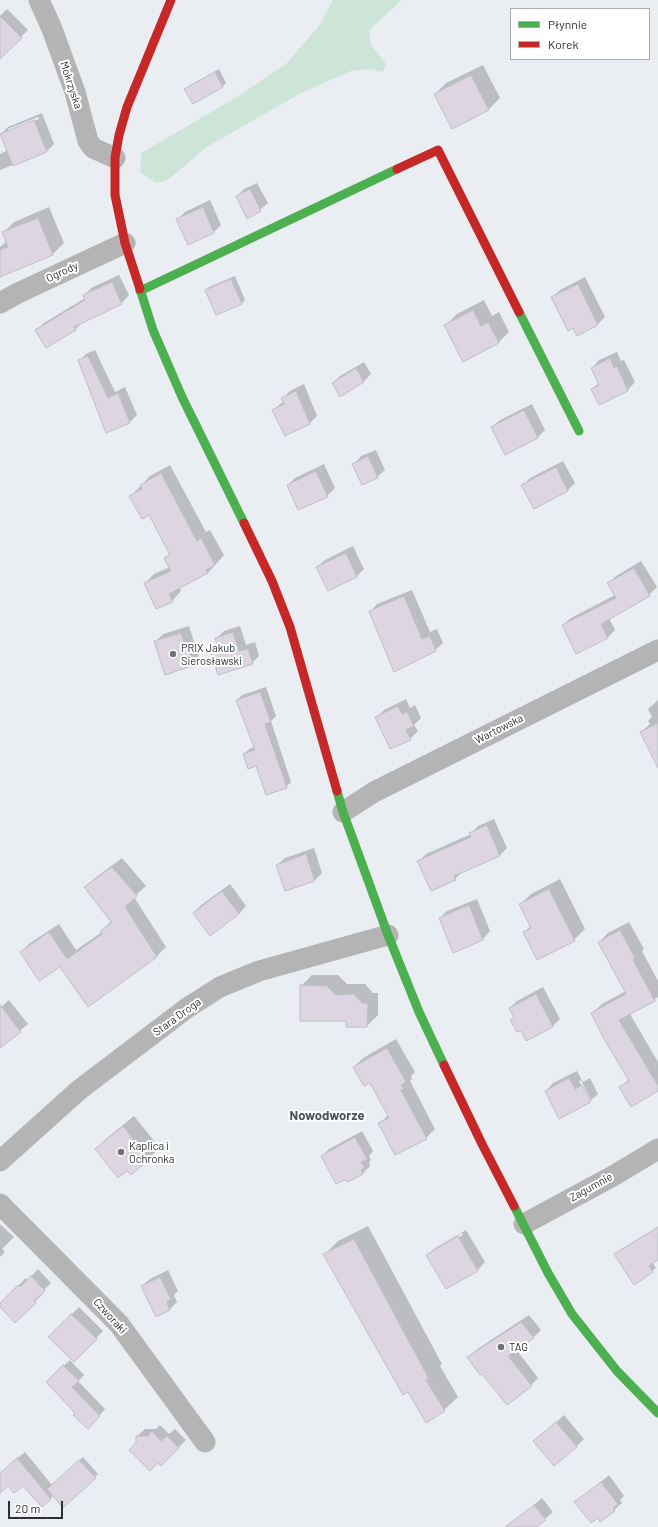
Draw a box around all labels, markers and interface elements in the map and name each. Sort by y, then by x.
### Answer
legend [510,8,650,60]
text: Płynnie [548,17,587,31]
text: Korek [548,37,578,51]
street label: Mokrzyska [57,59,85,111]
street label: Ogrody [44,259,80,285]
place label: PRIX Jakub Sierosławski [181,641,242,667]
marker: PRIX Jakub Sierosławski [168,649,178,659]
street label: Wartowska [473,711,525,747]
street label: Stara Droga [150,995,204,1039]
district label: Nowodworze [289,1108,365,1124]
place label: Kaplica i Ochronka [129,1139,174,1165]
marker: Kaplica i Ochronka [116,1147,126,1157]
street label: Zagumnie [567,1170,615,1204]
street label: Czworaki [91,1296,129,1336]
place label: TAG [509,1340,528,1354]
marker: TAG [496,1342,506,1352]
scale bar [10,1493,65,1519]
text: 20 m [15,1501,41,1515]

